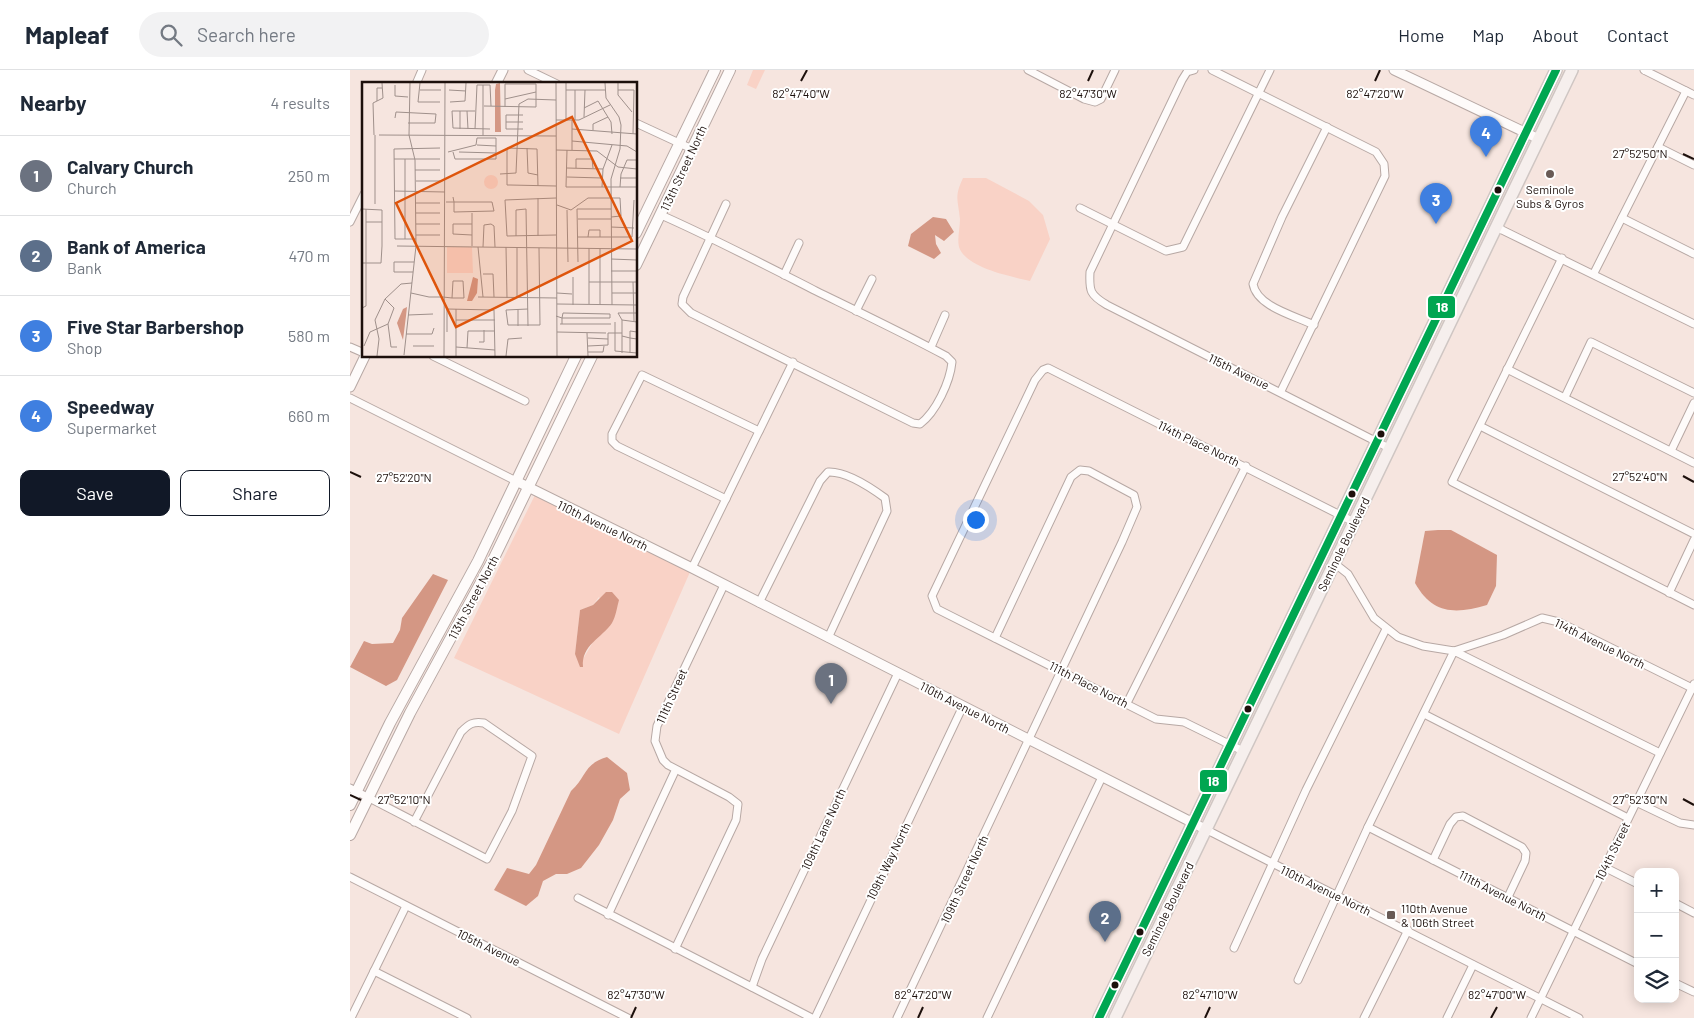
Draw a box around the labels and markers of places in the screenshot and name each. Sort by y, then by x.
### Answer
pin: 4 [1470,116,1502,157]
marker: Seminole Subs & Gyros [1544,168,1556,180]
place label: Seminole Subs & Gyros [1516,182,1584,210]
pin: 3 [1420,183,1452,224]
unlabelled marker [1493,185,1503,195]
unlabelled marker [1376,429,1386,439]
unlabelled marker [1347,489,1357,499]
pin: 1 [815,663,847,704]
unlabelled marker [1243,704,1253,714]
pin: 2 [1089,901,1121,942]
place label: 110th Avenue & 106th Street [1401,901,1474,929]
marker: 110th Avenue & 106th Street [1385,909,1397,921]
unlabelled marker [1135,927,1145,937]
unlabelled marker [1110,980,1120,990]

